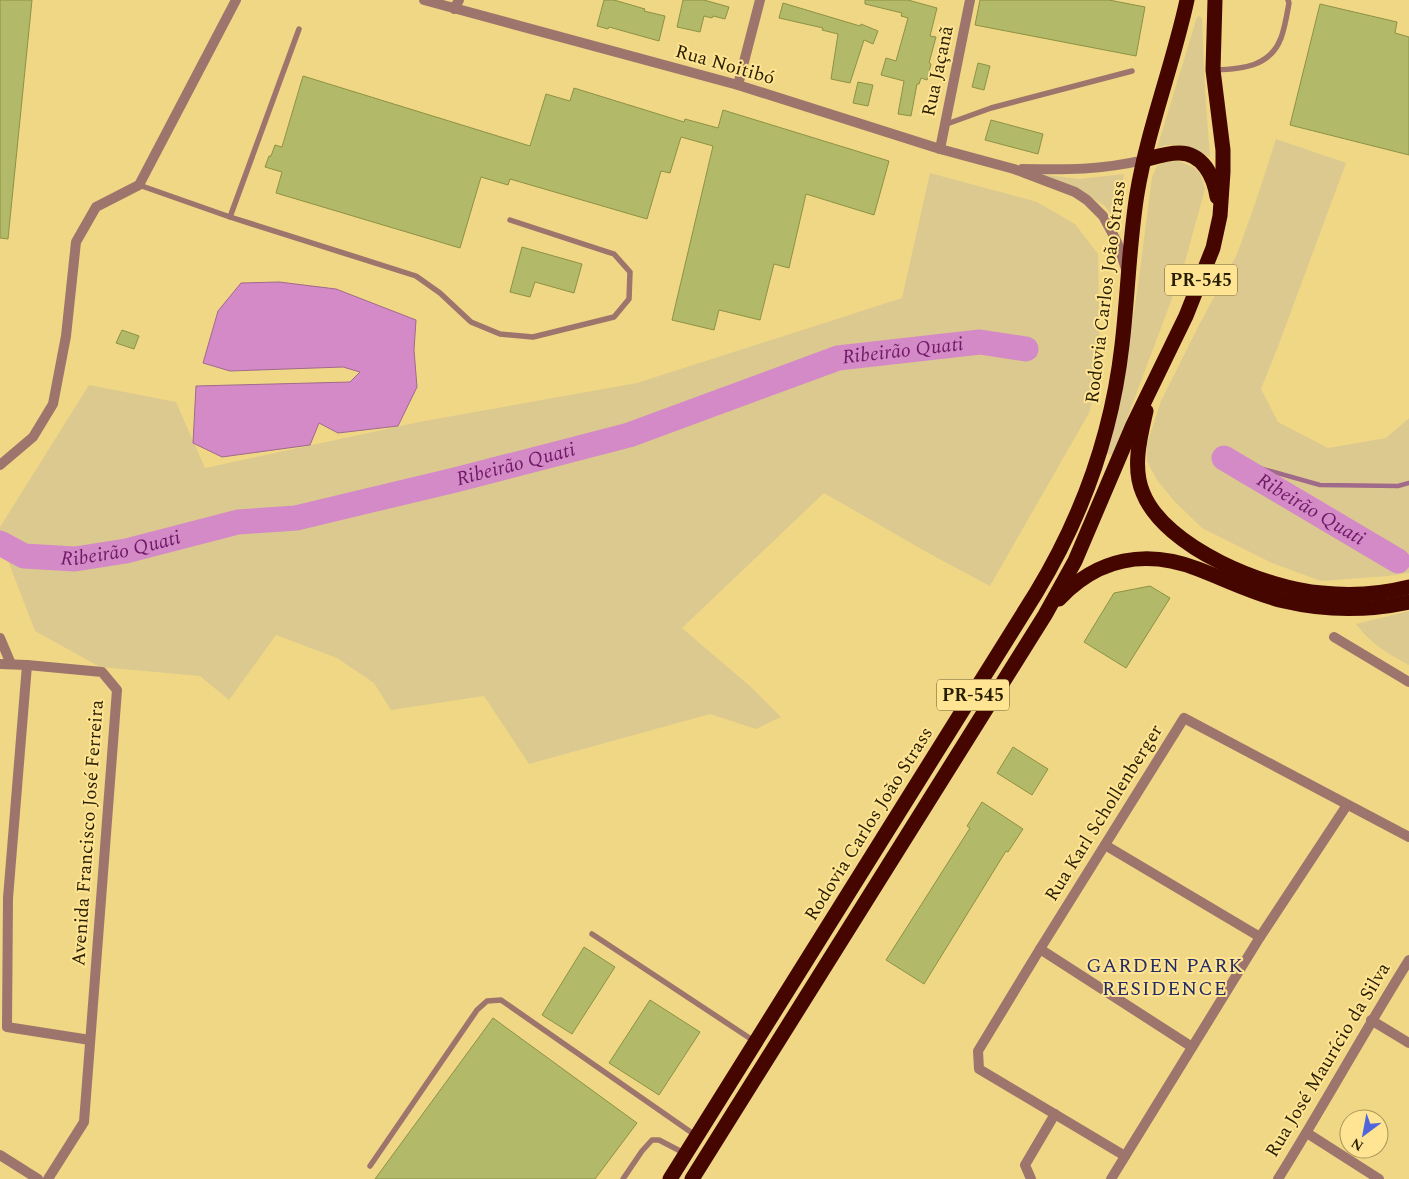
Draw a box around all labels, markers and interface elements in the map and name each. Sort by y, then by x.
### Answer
street label: Rua Jaçanã [914,22,962,119]
street label: Rua Noitibó [672,37,778,93]
street label: Rodovia Carlos João Strass [1078,179,1134,405]
road number: PR-545 [1165,264,1237,296]
water label: Ribeirão Quati [841,329,965,372]
water label: Ribeirão Quati [453,434,579,494]
water label: Ribeirão Quati [1251,465,1371,554]
water label: Ribeirão Quati [60,522,184,574]
road number: PR-545 [937,680,1009,710]
street label: Avenida Francisco José Ferreira [64,698,112,967]
street label: Rua Karl Schollenberger [1038,718,1171,907]
street label: Rodovia Carlos João Strass [797,721,941,927]
district label: GARDEN PARK RESIDENCE [1086,951,1244,1004]
street label: Rua José Maurício da Silva [1258,956,1398,1163]
north arrow [1339,1109,1389,1159]
text: N [1347,1133,1368,1157]

